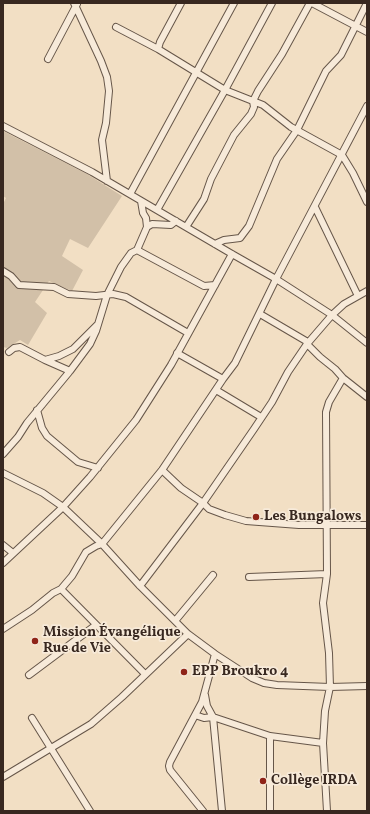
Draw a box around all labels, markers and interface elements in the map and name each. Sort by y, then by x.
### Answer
place label: Les Bungalows [264,509,361,525]
marker: Les Bungalows [251,512,261,522]
place label: Mission Évangélique Rue de Vie [43,625,181,658]
marker: Mission Évangélique Rue de Vie [30,636,40,646]
place label: EPP Broukro 4 [192,664,288,680]
marker: EPP Broukro 4 [179,667,189,677]
place label: Collège IRDA [271,773,357,789]
marker: Collège IRDA [258,776,268,786]

